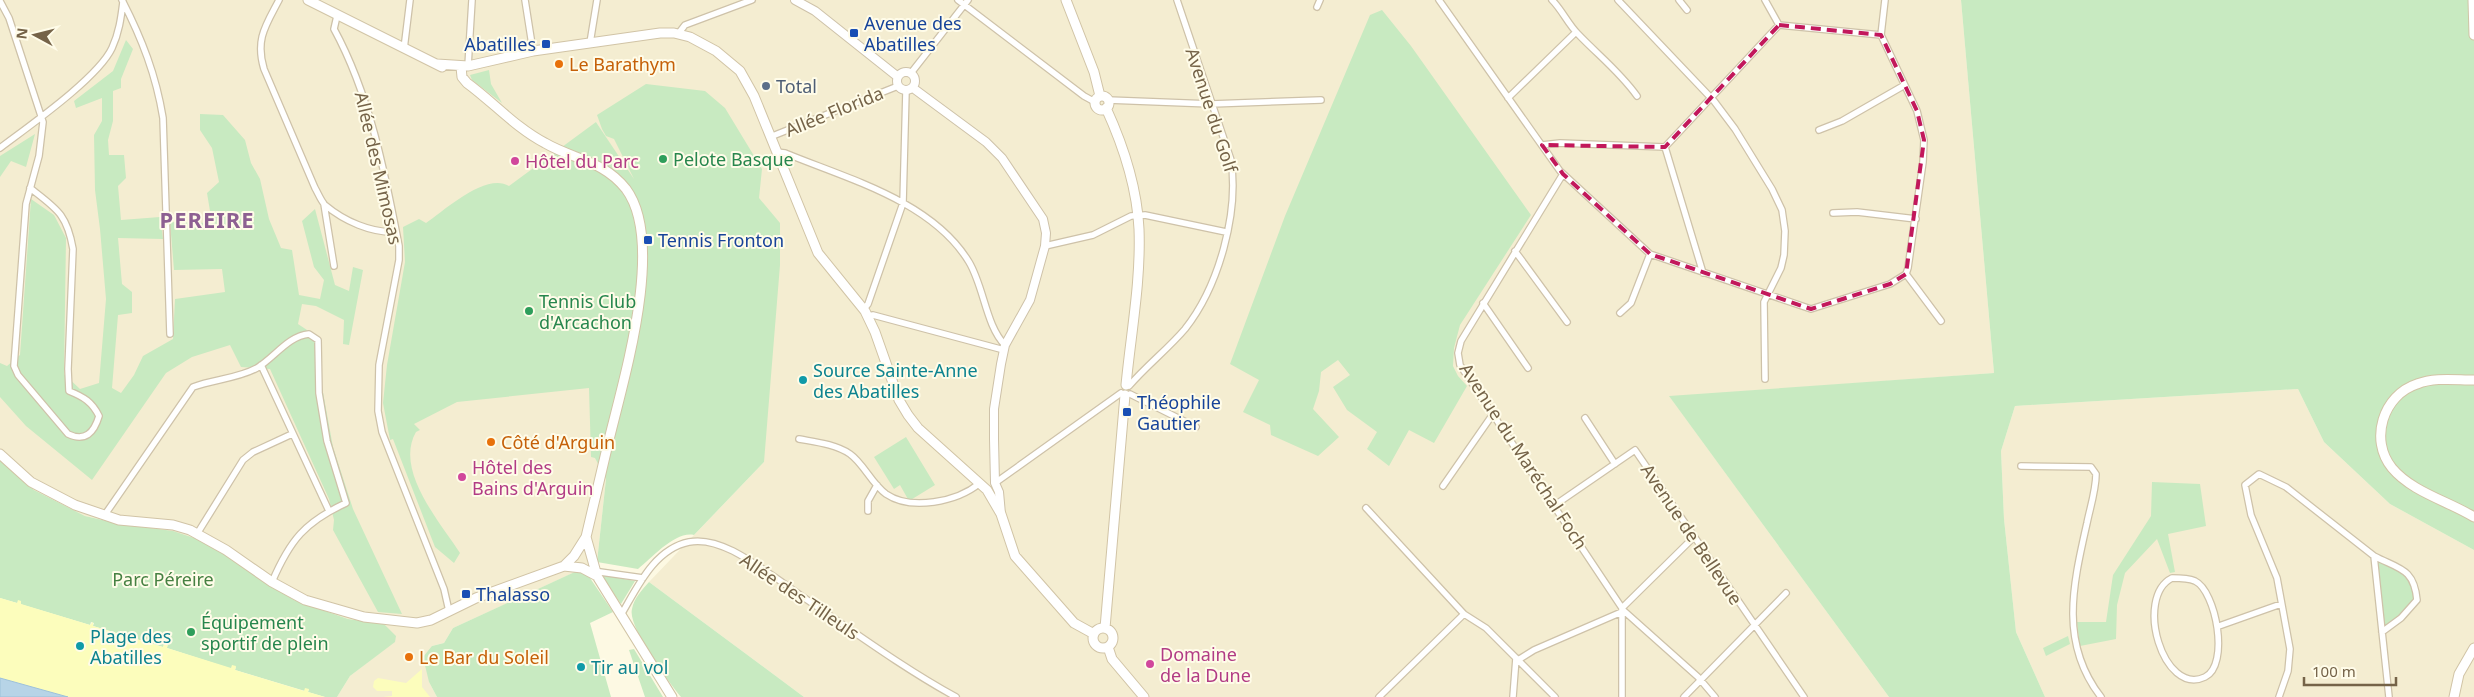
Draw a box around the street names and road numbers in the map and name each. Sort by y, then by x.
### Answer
street label: Avenue du Golf [1181,45,1244,176]
street label: Allée Florida [781,80,887,142]
street label: Allée des Mimosas [350,89,408,247]
street label: Avenue du Maréchal Foch [1455,358,1593,554]
street label: Avenue de Bellevue [1636,459,1748,609]
street label: Allée des Tilleuls [736,547,864,645]

